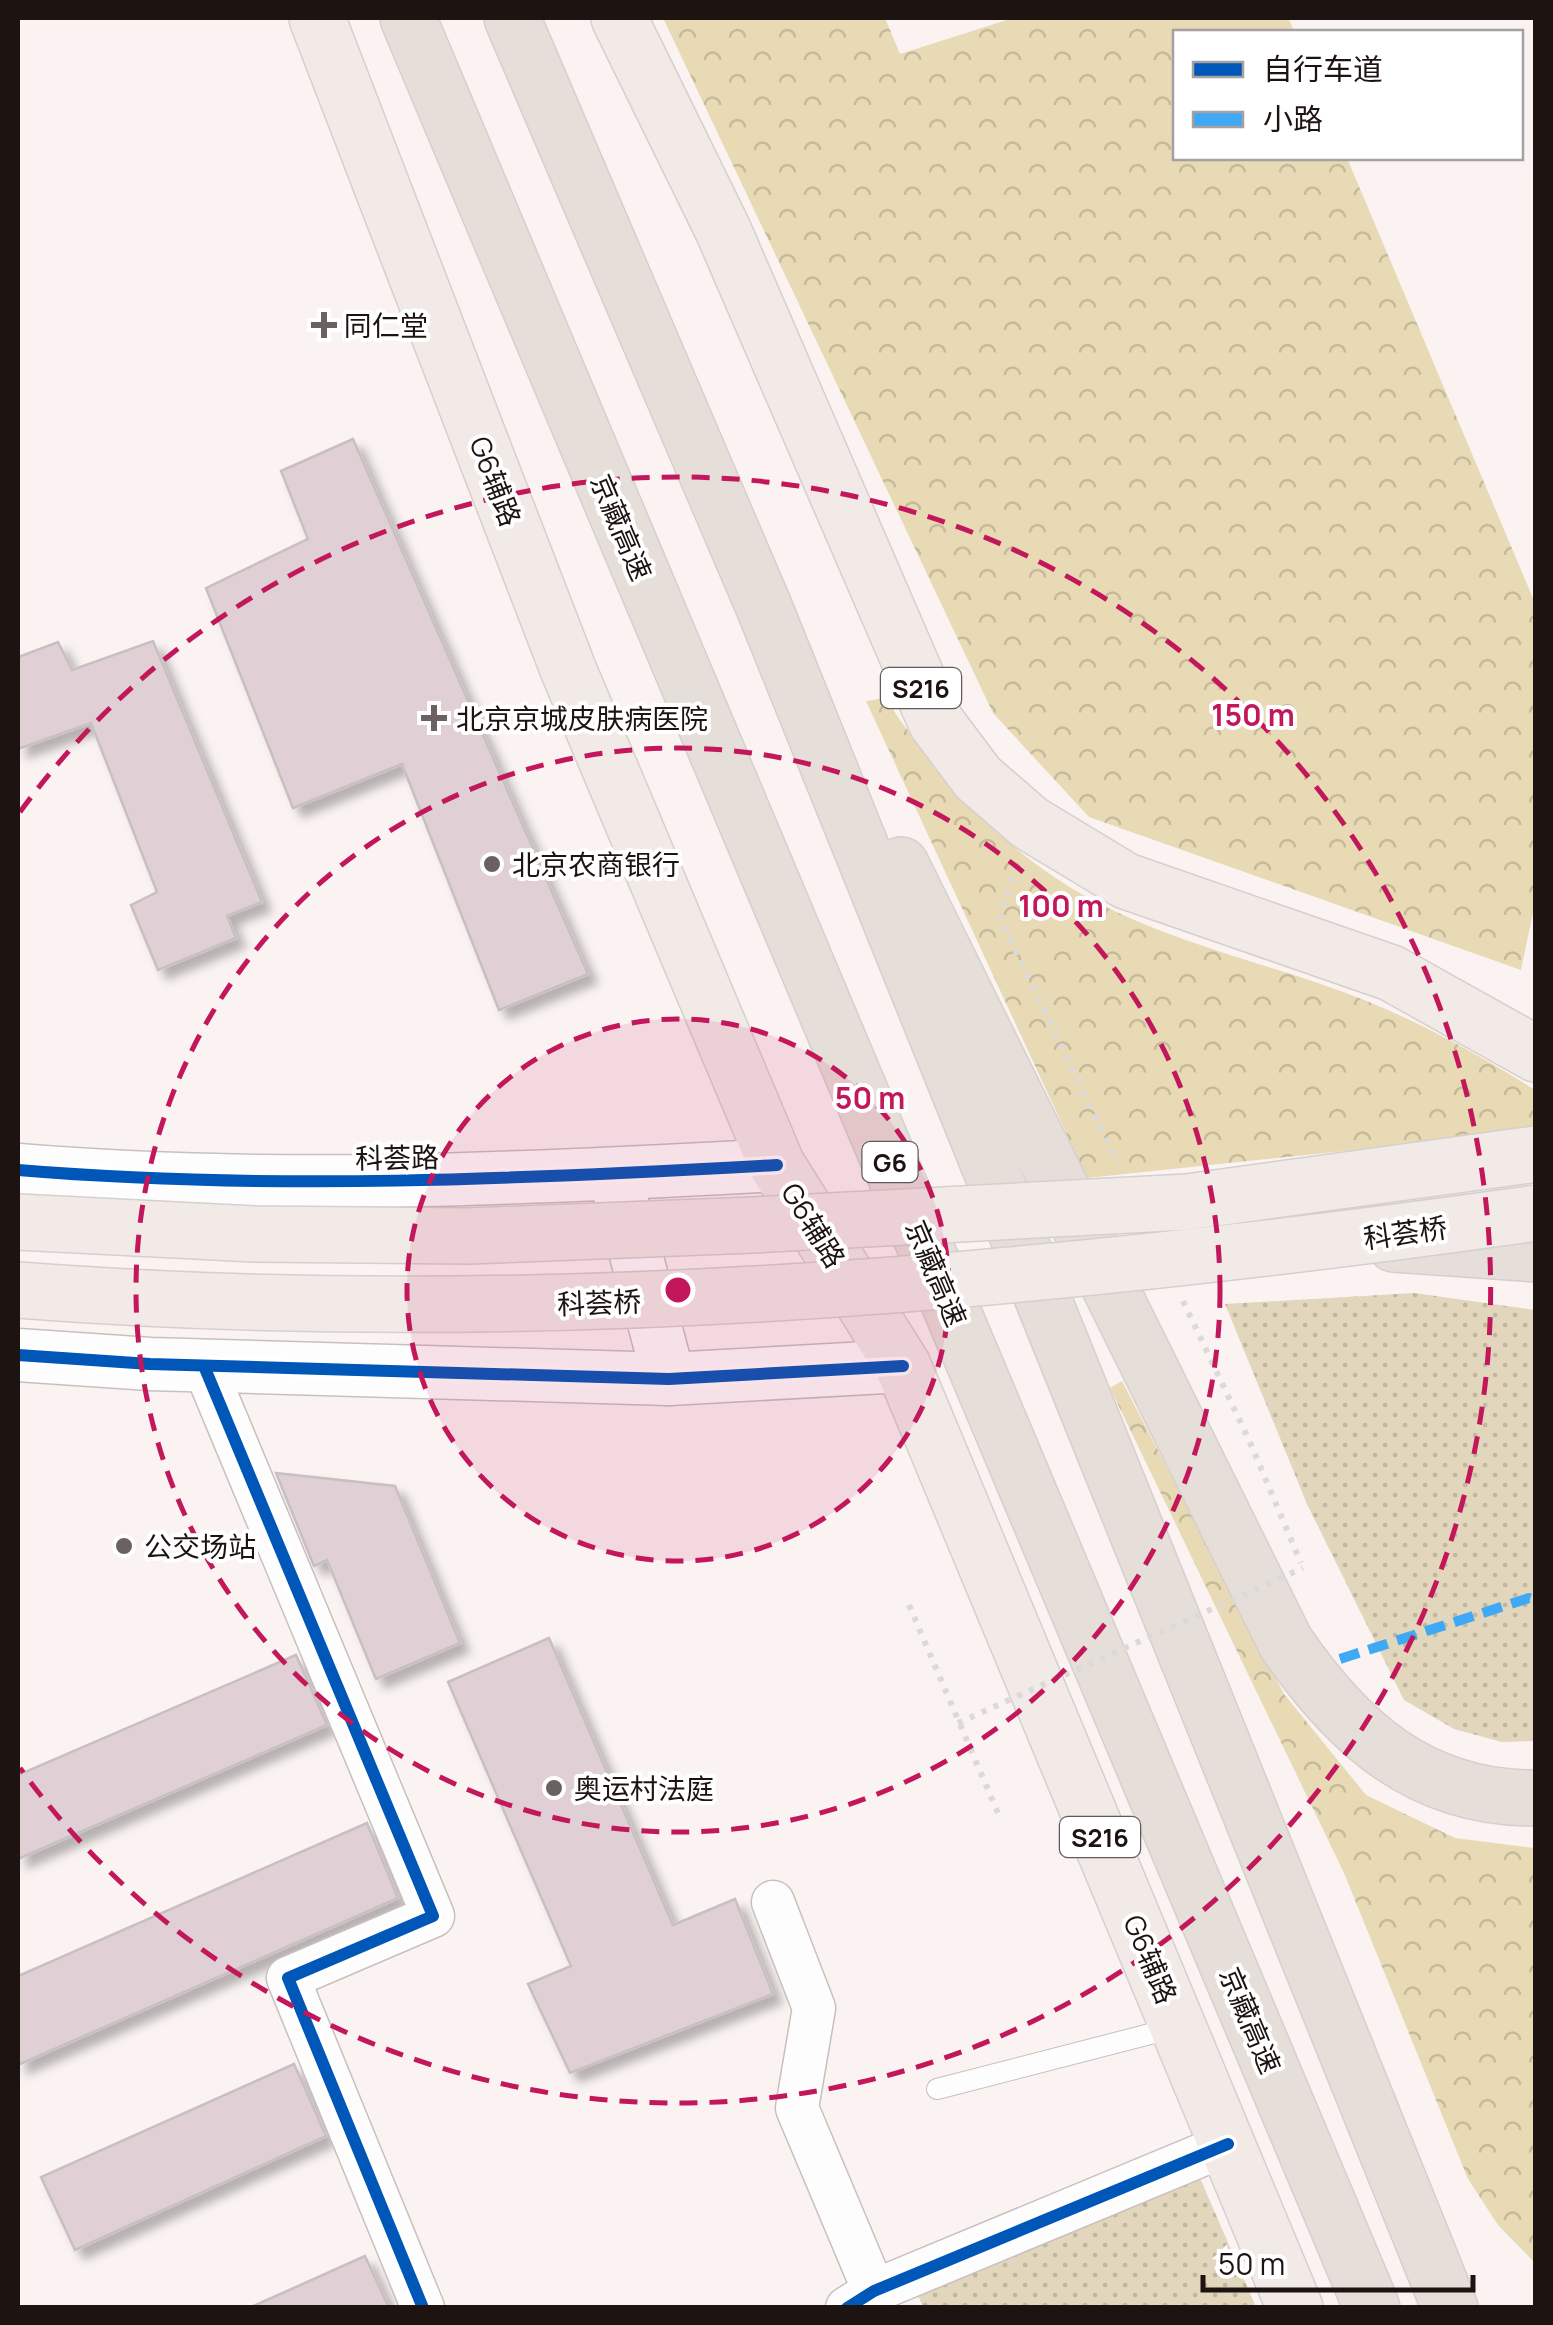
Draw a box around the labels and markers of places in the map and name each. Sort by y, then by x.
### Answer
place label: 同仁堂 [344,306,428,344]
marker: 同仁堂 [313,314,335,336]
place label: 北京京城皮肤病医院 [456,699,708,737]
marker: 北京京城皮肤病医院 [421,705,447,731]
place label: 北京农商银行 [512,845,680,883]
marker: 北京农商银行 [481,853,503,875]
centre of rings [660,1272,696,1308]
place label: 公交场站 [144,1527,256,1565]
marker: 公交场站 [113,1535,135,1557]
place label: 奥运村法庭 [574,1769,714,1807]
marker: 奥运村法庭 [543,1777,565,1799]

